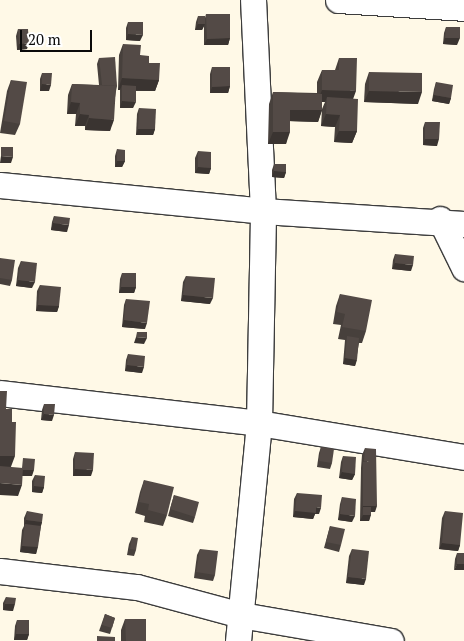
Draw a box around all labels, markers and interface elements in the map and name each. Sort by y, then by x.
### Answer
scale bar [22,20,95,52]
text: 20 m [28,29,61,49]

